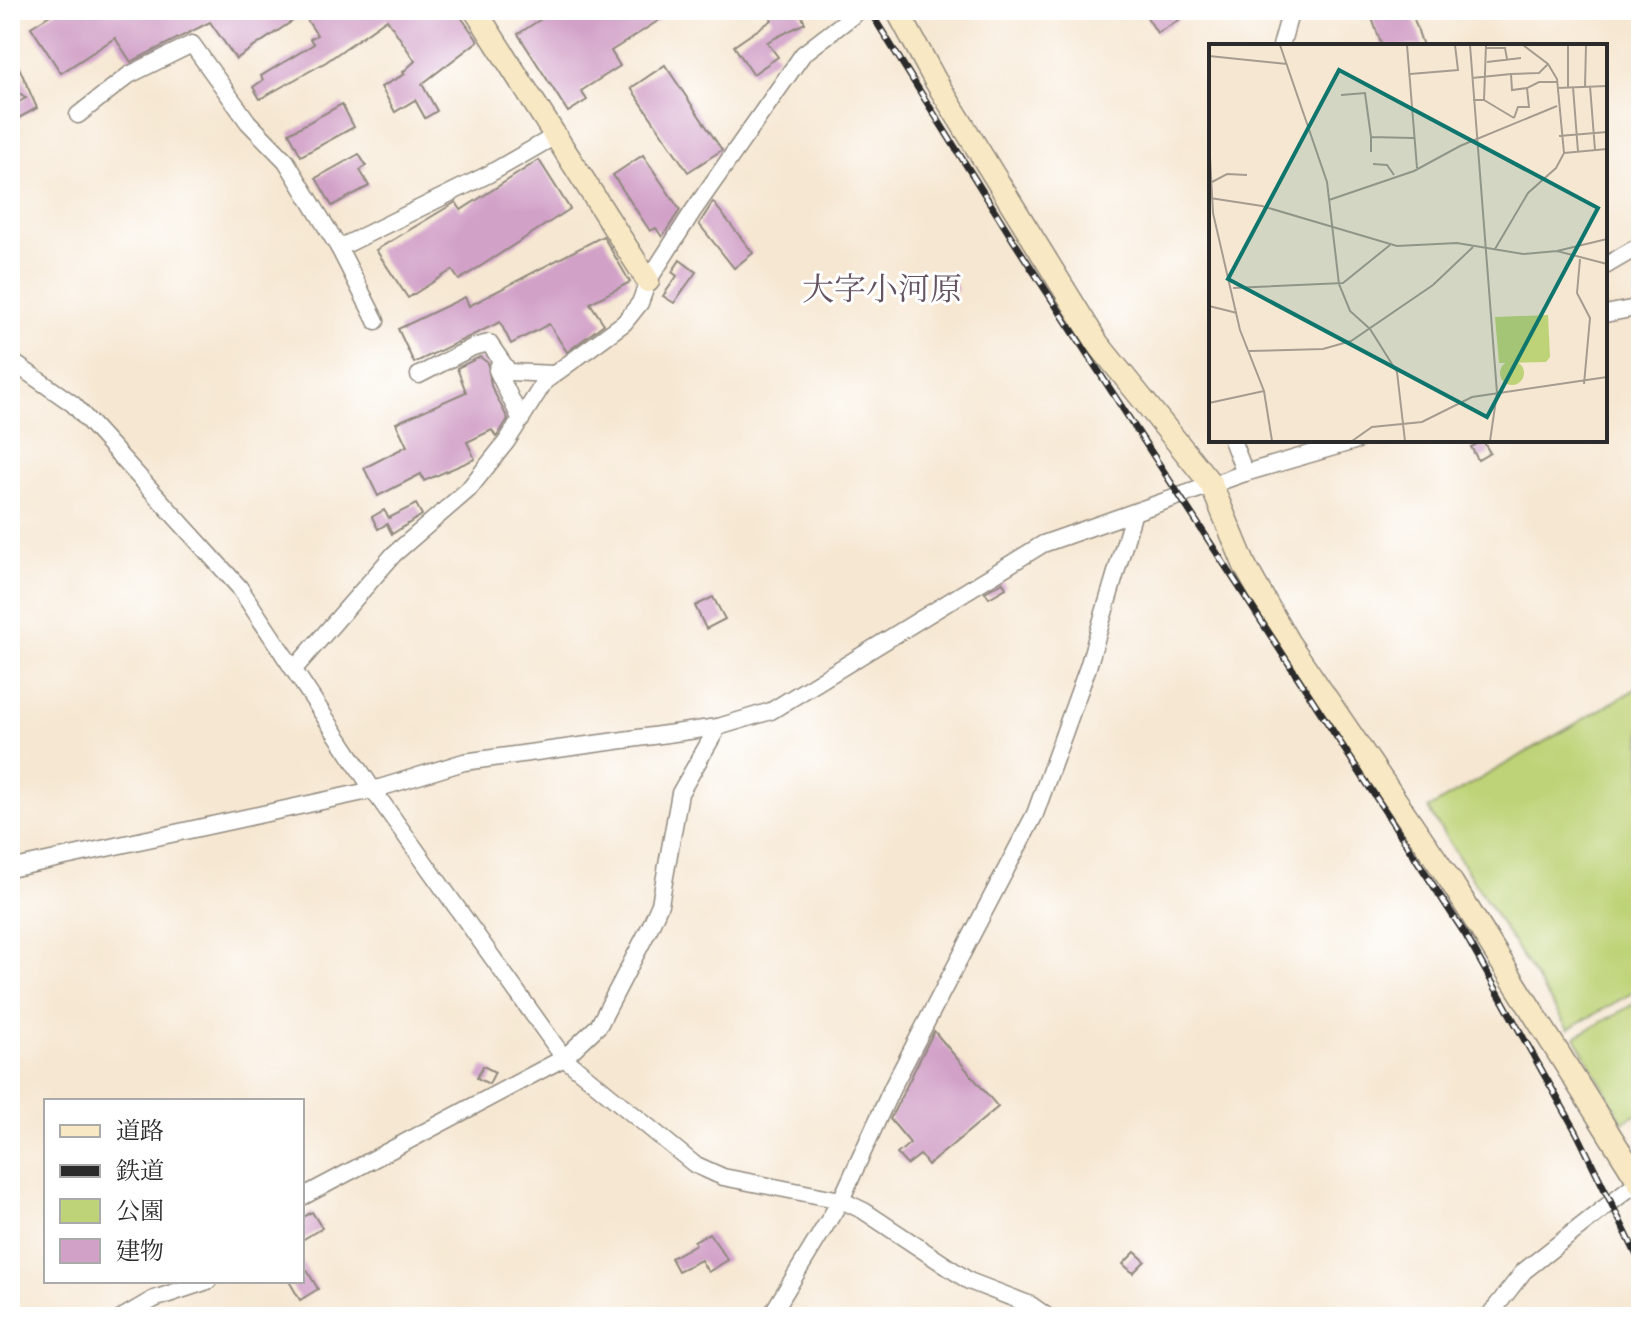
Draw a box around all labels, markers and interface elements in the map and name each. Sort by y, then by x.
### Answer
inset map [1209,44,1607,442]
district label: 大字小河原 [802,265,962,312]
legend [44,1099,304,1283]
text: 道路 [116,1113,164,1148]
text: 鉄道 [116,1153,164,1188]
text: 公園 [116,1193,164,1228]
text: 建物 [116,1233,164,1268]

